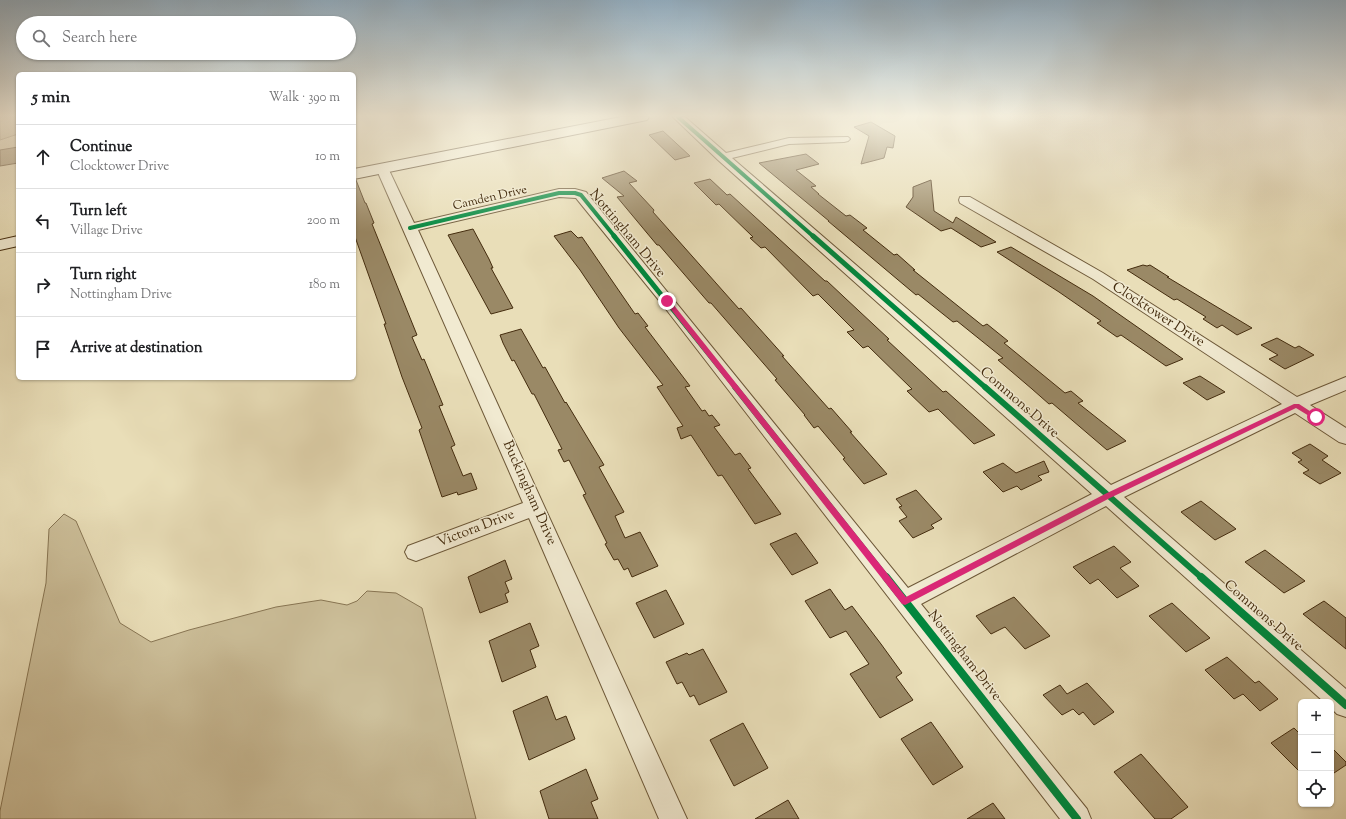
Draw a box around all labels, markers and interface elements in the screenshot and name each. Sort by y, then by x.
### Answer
search box [16,16,356,60]
icon: search [30,27,52,49]
text: Search here [62,28,137,49]
text: 5 min [32,86,70,110]
text: Walk · 390 m [269,89,340,107]
text: Continue [70,137,132,158]
icon: ahead [32,146,54,168]
text: 10 m [315,148,340,166]
text: Clocktower Drive [70,158,169,176]
street label: Camden Drive [451,181,529,215]
street label: Nottingham Drive [584,185,670,283]
text: Turn left [70,201,127,222]
icon: left [32,210,54,232]
text: 200 m [307,212,340,230]
text: Village Drive [70,222,143,240]
text: Turn right [70,265,136,286]
icon: right [32,274,54,296]
text: 180 m [309,276,340,294]
street label: Clocktower Drive [1108,277,1208,353]
text: Nottingham Drive [70,286,172,304]
route end [658,292,676,310]
icon: arrive [32,338,54,360]
text: Arrive at destination [70,338,203,359]
street label: Commons Drive [975,363,1063,443]
route start [1307,408,1325,426]
street label: Buckingham Drive [497,437,561,549]
street label: Victora Drive [434,505,518,553]
street label: Commons Drive [1219,576,1307,656]
street label: Nottingham Drive [922,607,1006,705]
map controls [1298,699,1334,807]
button: + [1298,699,1334,735]
button: − [1298,735,1334,771]
button: locate [1298,771,1334,807]

